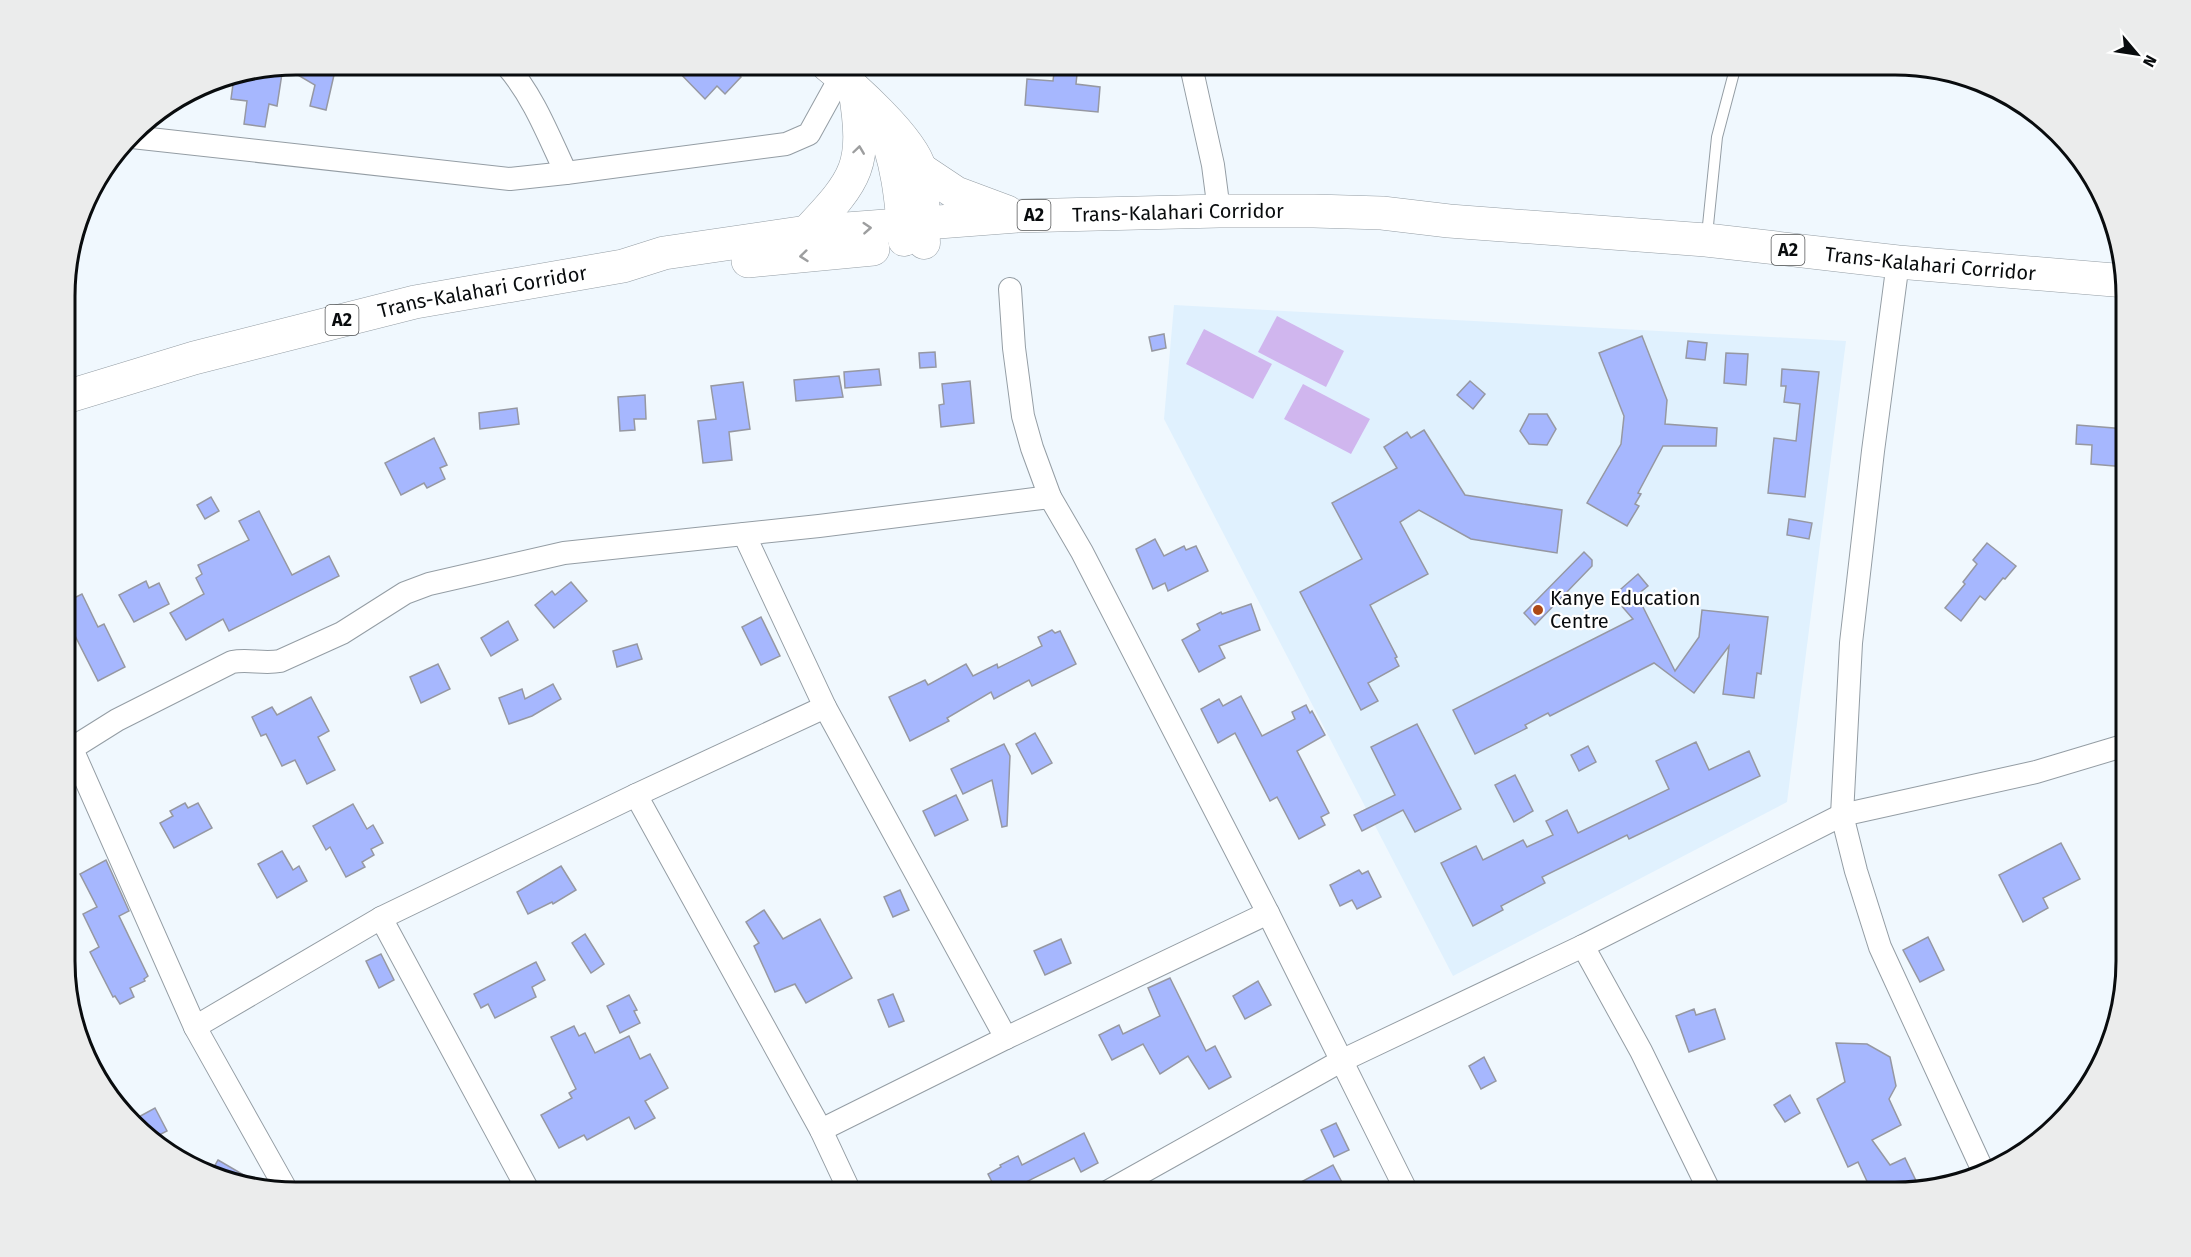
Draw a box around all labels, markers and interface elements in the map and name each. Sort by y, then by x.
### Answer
north arrow [2107,24,2167,84]
text: N [2139,52,2161,70]
one-way arrow [852,145,865,154]
street label: Trans-Kalahari Corridor [1072,199,1284,227]
road number: A2 [1018,200,1050,230]
one-way arrow [862,222,871,235]
road number: A2 [1772,235,1804,265]
street label: Trans-Kalahari Corridor [1824,242,2037,285]
one-way arrow [800,249,809,262]
street label: Trans-Kalahari Corridor [375,260,589,323]
road number: A2 [326,305,358,335]
place label: Kanye Education Centre [1550,586,1700,633]
marker: Kanye Education Centre [1531,603,1545,617]

